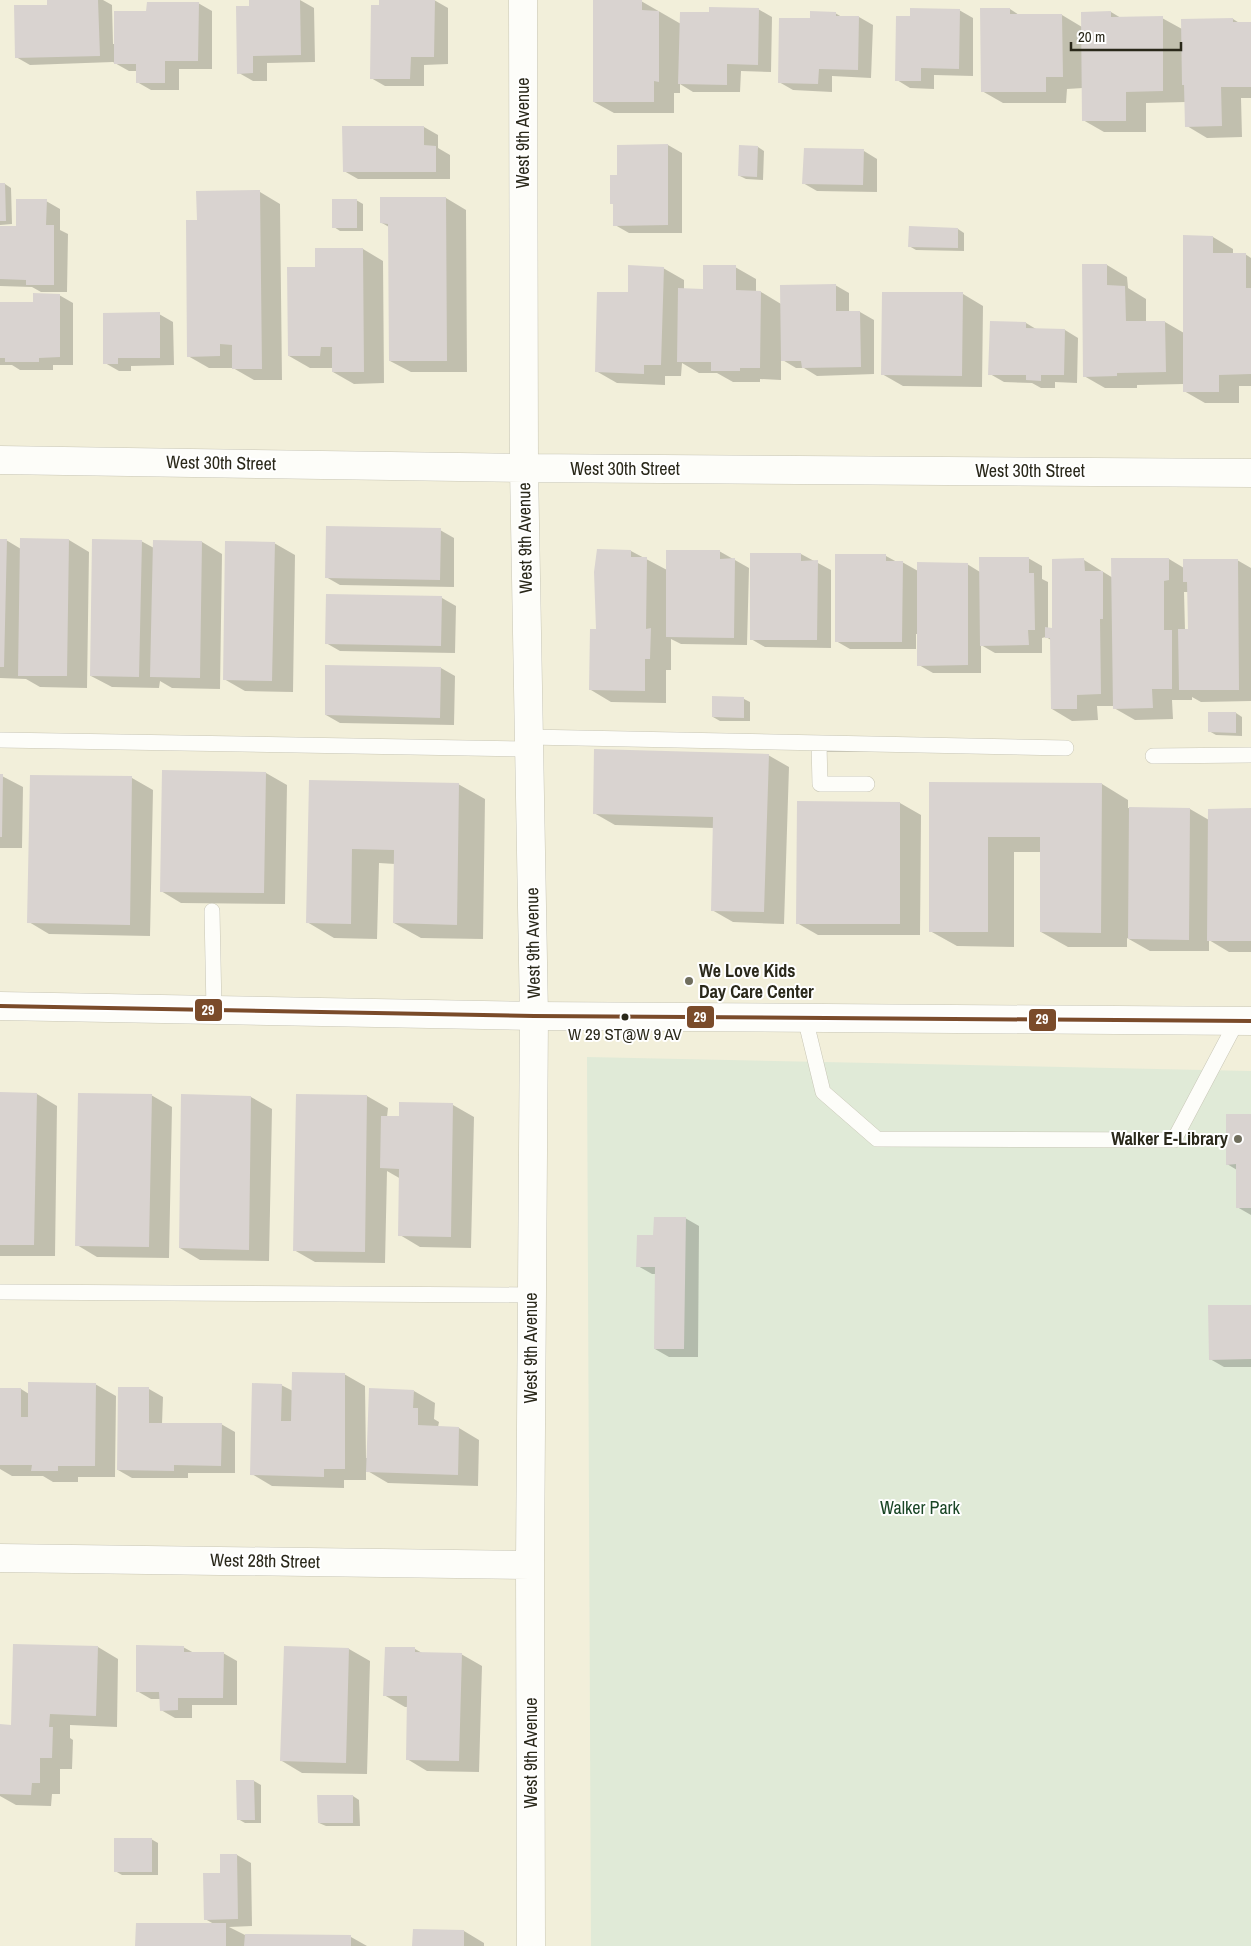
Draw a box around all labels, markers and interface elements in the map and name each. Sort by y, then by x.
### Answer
scale bar [1071,20,1181,52]
text: 20 m [1078,26,1105,47]
street label: West 9th Avenue [510,77,535,189]
street label: West 30th Street [166,449,276,476]
street label: West 30th Street [570,456,680,481]
street label: West 30th Street [975,458,1085,483]
street label: West 9th Avenue [511,482,538,594]
street label: West 9th Avenue [519,887,546,999]
place label: We Love Kids Day Care Center [699,958,814,1004]
marker: We Love Kids Day Care Center [683,975,695,987]
line badge: 29 [194,998,223,1022]
text: 29 [202,1001,214,1019]
line badge: 29 [686,1005,715,1029]
text: 29 [694,1008,706,1026]
line badge: 29 [1028,1008,1057,1032]
text: 29 [1036,1010,1048,1028]
marker: W 29 ST@W 9 AV [620,1012,630,1022]
place label: W 29 ST@W 9 AV [568,1022,683,1045]
place label: Walker E-Library [1111,1126,1229,1151]
marker: Walker E-Library [1232,1133,1244,1145]
street label: West 9th Avenue [518,1292,543,1404]
park label: Walker Park [880,1495,961,1520]
street label: West 28th Street [210,1547,320,1574]
street label: West 9th Avenue [518,1697,543,1809]

